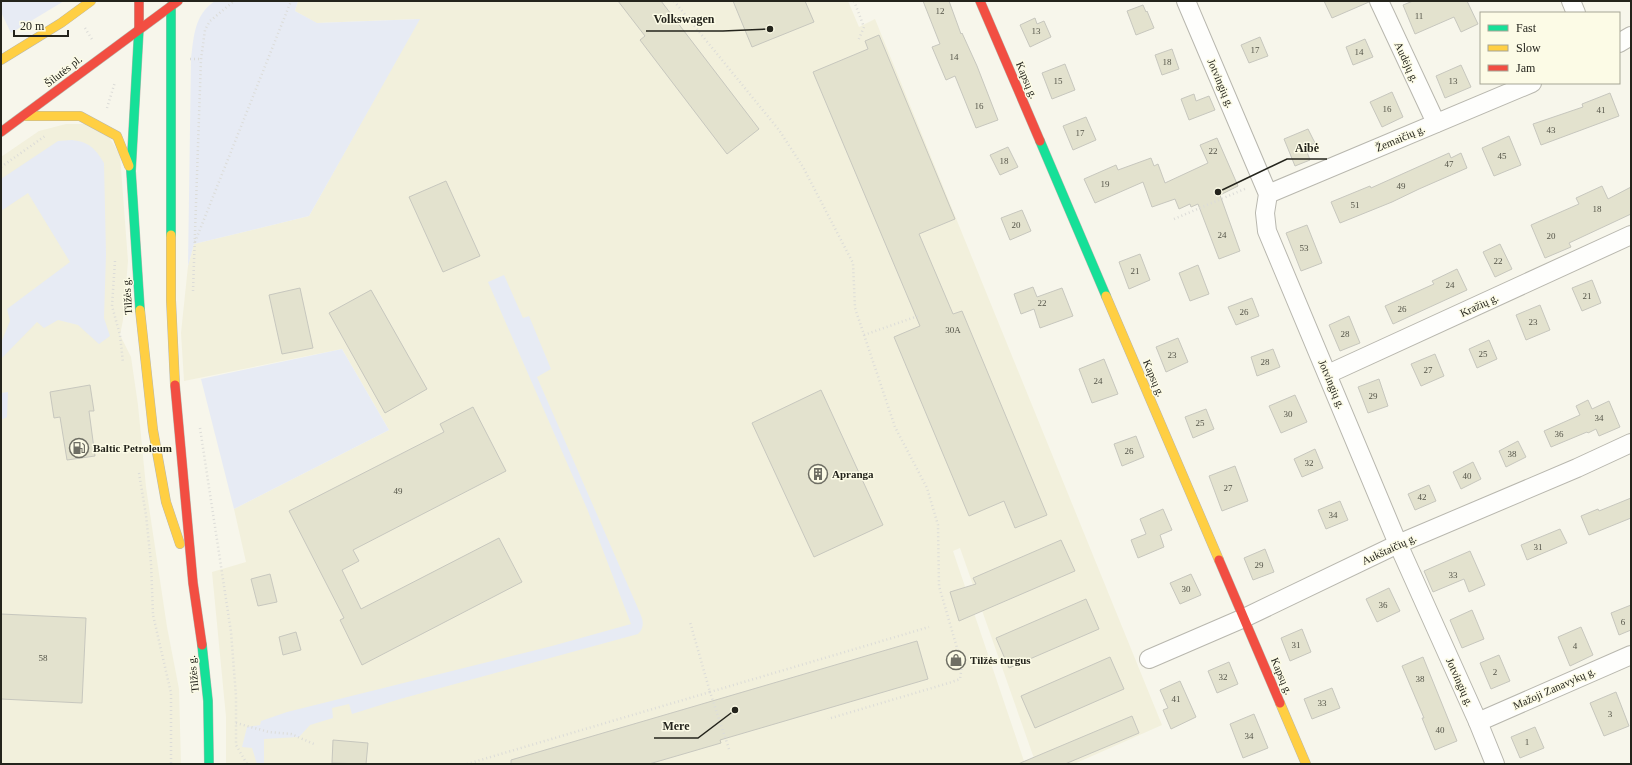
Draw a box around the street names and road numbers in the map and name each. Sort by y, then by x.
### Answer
street label: Audėjų g. [1392,40,1422,84]
street label: Šilutės pl. [42,53,84,89]
street label: Jotvingių g. [1205,57,1237,109]
street label: Kapsų g. [1014,60,1040,101]
street label: Žemaičių g. [1373,122,1427,154]
street label: Tilžės g. [120,277,134,315]
street label: Kražių g. [1458,291,1500,319]
street label: Kapsų g. [1141,358,1167,399]
street label: Jotvingių g. [1316,358,1348,410]
street label: Aukštaičių g. [1360,531,1418,567]
street label: Tilžės g. [185,654,201,693]
street label: Kapsų g. [1269,656,1295,697]
street label: Jotvingių g. [1444,656,1476,708]
street label: Mažoji Zanavykų g. [1511,664,1597,712]

